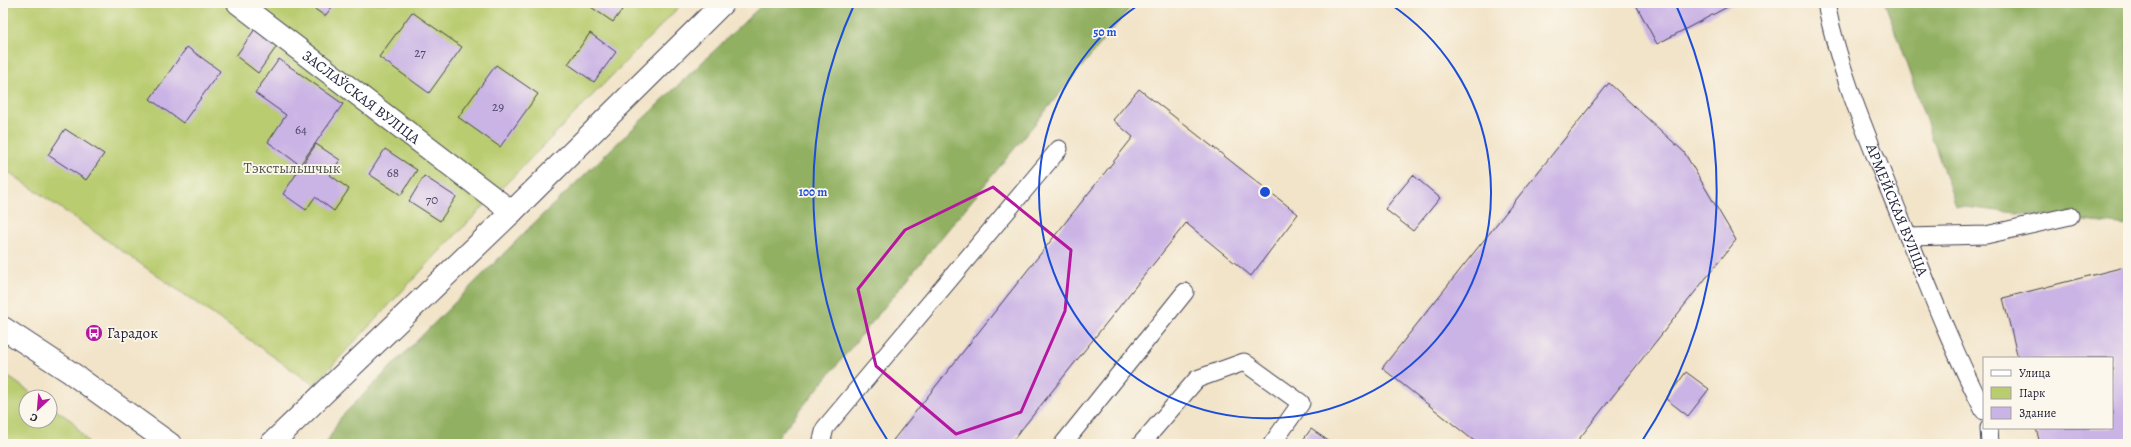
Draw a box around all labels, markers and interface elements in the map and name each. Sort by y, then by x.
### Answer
text: 50 m [1093,24,1117,40]
house number: 27 [414,44,426,61]
street label: ЗАСЛАЎСКАЯ ВУЛІЦА [298,46,425,149]
house number: 29 [492,98,504,115]
house number: 64 [295,121,307,138]
street label: АРМЕЙСКАЯ ВУЛІЦА [1861,140,1933,279]
park label: Тэкстыльшчык [244,158,341,178]
house number: 68 [387,164,399,181]
text: 100 m [799,184,827,200]
centre of rings [1258,185,1272,199]
house number: 70 [426,191,438,208]
bus stop icon: Гарадок [84,323,104,343]
place label: Гарадок [107,323,158,343]
legend [1983,357,2113,429]
text: Улица [2019,365,2051,381]
text: Парк [2019,385,2045,401]
north arrow [18,389,58,429]
text: Здание [2019,405,2056,421]
text: С [27,409,40,426]

